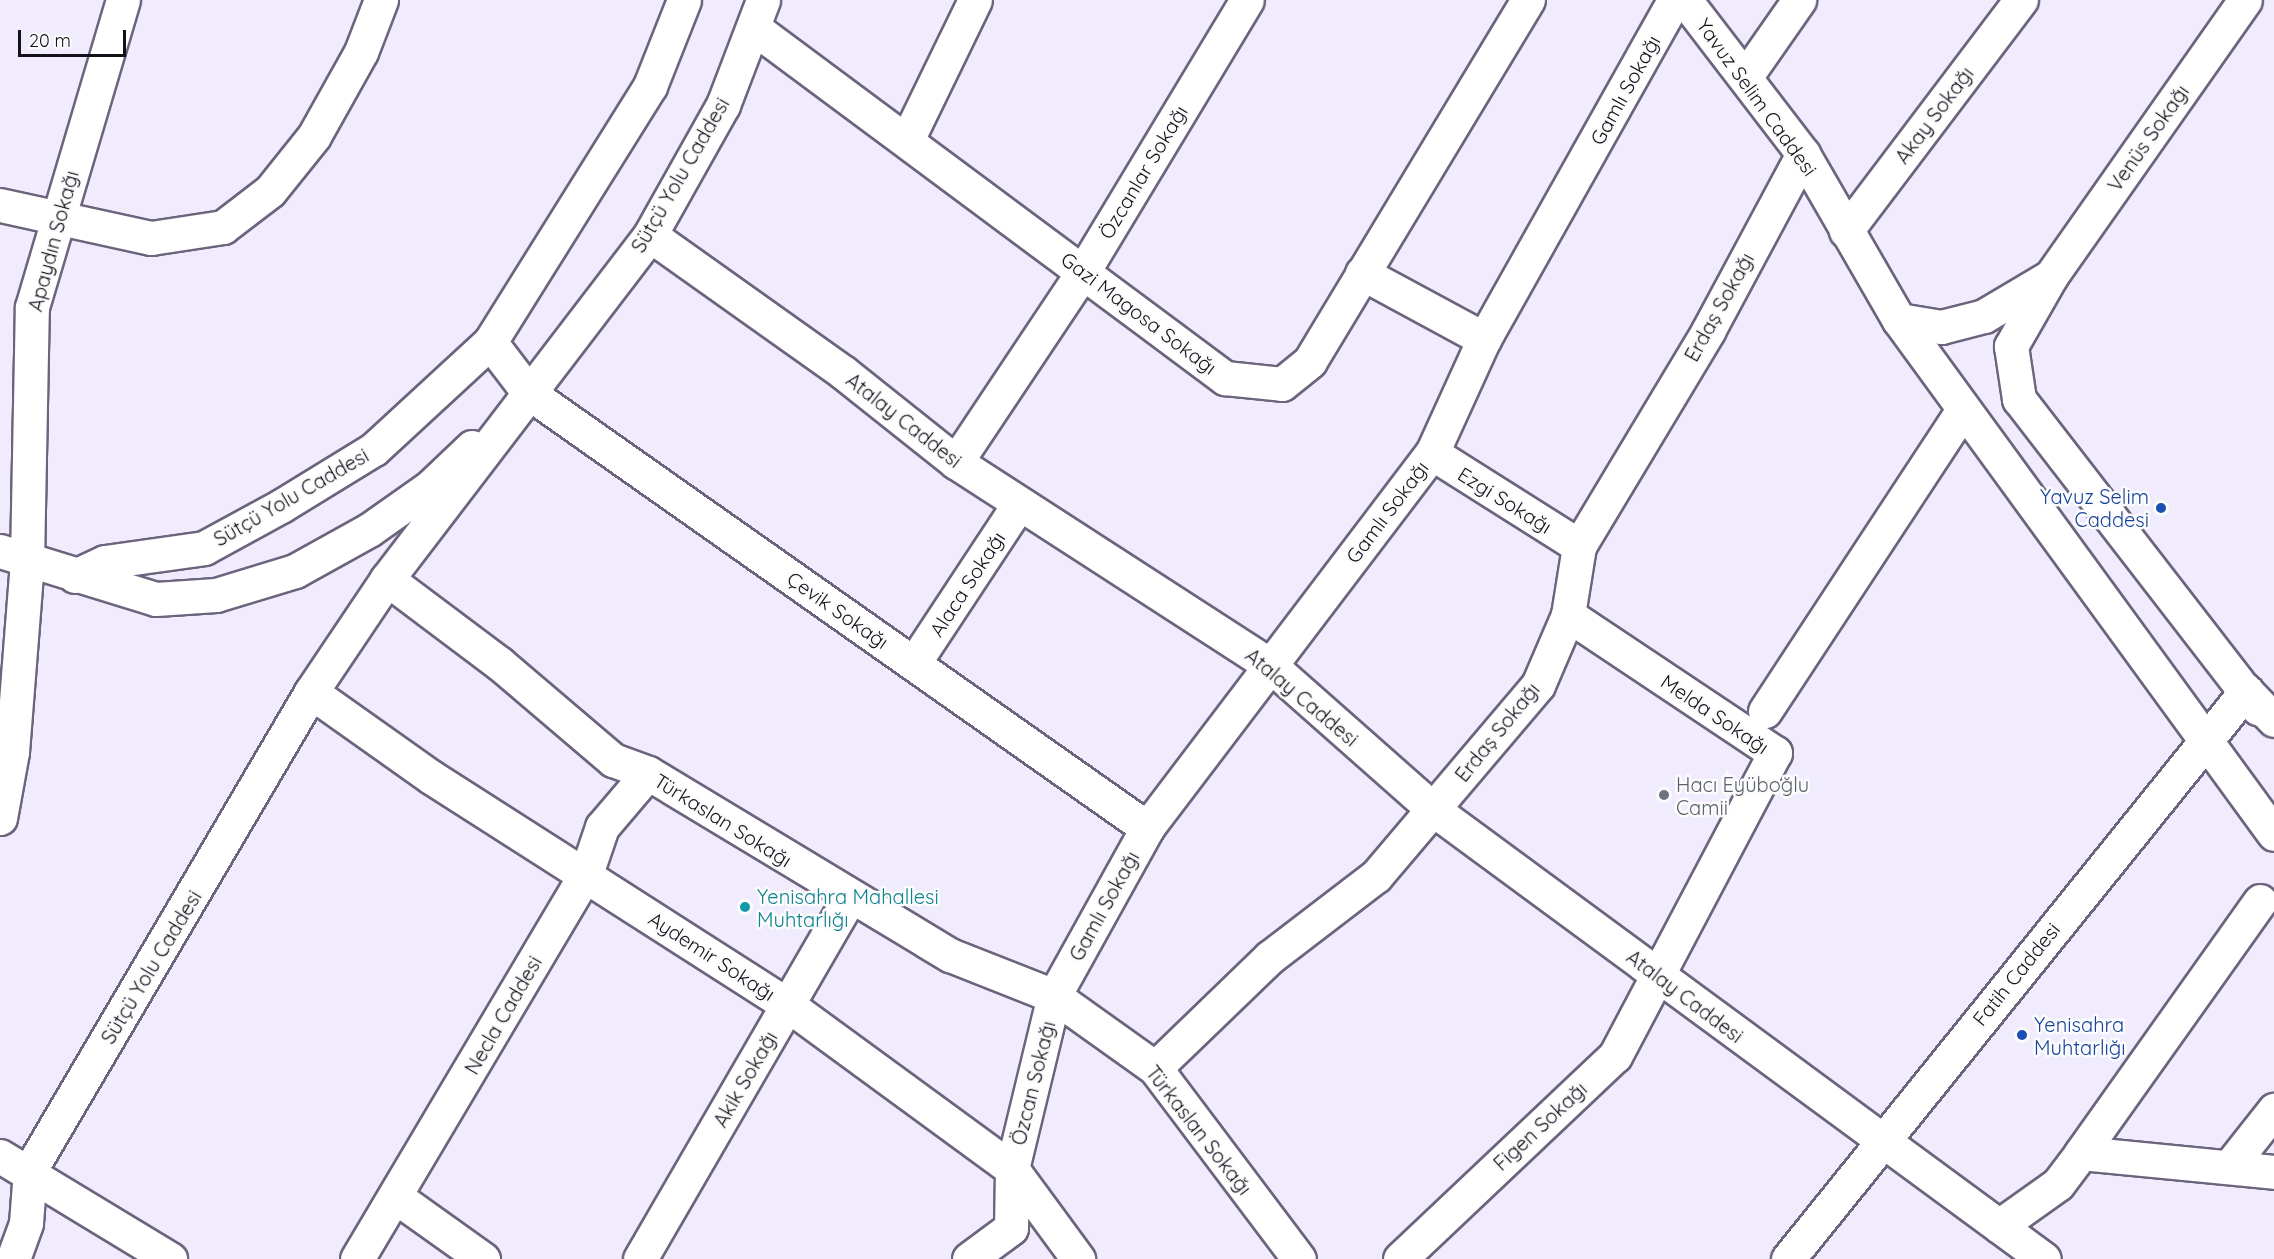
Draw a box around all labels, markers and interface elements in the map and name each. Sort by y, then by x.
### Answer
street label: Yavuz Selim Caddesi [1692,14,1822,180]
scale bar [21,18,129,56]
text: 20 m [29,29,71,52]
street label: Gamlı Sokağı [1585,31,1665,149]
street label: Akay Sokağı [1890,62,1978,168]
street label: Venüs Sokağı [2102,80,2194,196]
street label: Sütçü Yolu Caddesi [626,93,734,257]
street label: Özcanlar Sokağı [1094,101,1192,243]
street label: Apaydın Sokağı [23,168,83,314]
street label: Gazi Magosa Sokağı [1057,247,1221,379]
street label: Erdaş Sokağı [1679,248,1759,366]
street label: Atalay Caddesi [842,368,966,472]
street label: Sütçü Yolu Caddesi [209,443,373,551]
street label: Gamlı Sokağı [1341,456,1433,568]
street label: Ezgi Sokağı [1454,462,1556,538]
place label: Yavuz Selim Caddesi [2040,484,2149,531]
marker: Yavuz Selim Caddesi [2154,501,2168,515]
street label: Alaca Sokağı [924,527,1010,641]
street label: Çevik Sokağı [783,566,893,654]
street label: Atalay Caddesi [1241,643,1363,751]
street label: Melda Sokağı [1657,669,1773,759]
street label: Erdaş Sokağı [1450,678,1544,786]
street label: Türkaslan Sokağı [650,768,796,872]
place label: Hacı Eyüboğlu Camii [1676,772,1809,819]
marker: Hacı Eyüboğlu Camii [1657,788,1671,802]
street label: Gamlı Sokağı [1064,847,1144,965]
place label: Yenisahra Mahallesi Muhtarlığı [757,884,939,931]
street label: Sütçü Yolu Caddesi [96,886,206,1048]
marker: Yenisahra Mahallesi Muhtarlığı [738,900,752,914]
street label: Aydemir Sokağı [644,906,780,1006]
street label: Fatih Caddesi [1967,918,2065,1030]
street label: Atalay Caddesi [1622,944,1748,1048]
street label: Necla Caddesi [459,952,547,1078]
place label: Yenisahra Muhtarlığı [2034,1012,2126,1059]
street label: Özcan Sokağı [1006,1018,1060,1148]
street label: Akik Sokağı [708,1027,782,1131]
marker: Yenisahra Muhtarlığı [2015,1028,2029,1042]
street label: Türkaslan Sokağı [1141,1061,1257,1199]
street label: Figen Sokağı [1488,1077,1592,1175]

